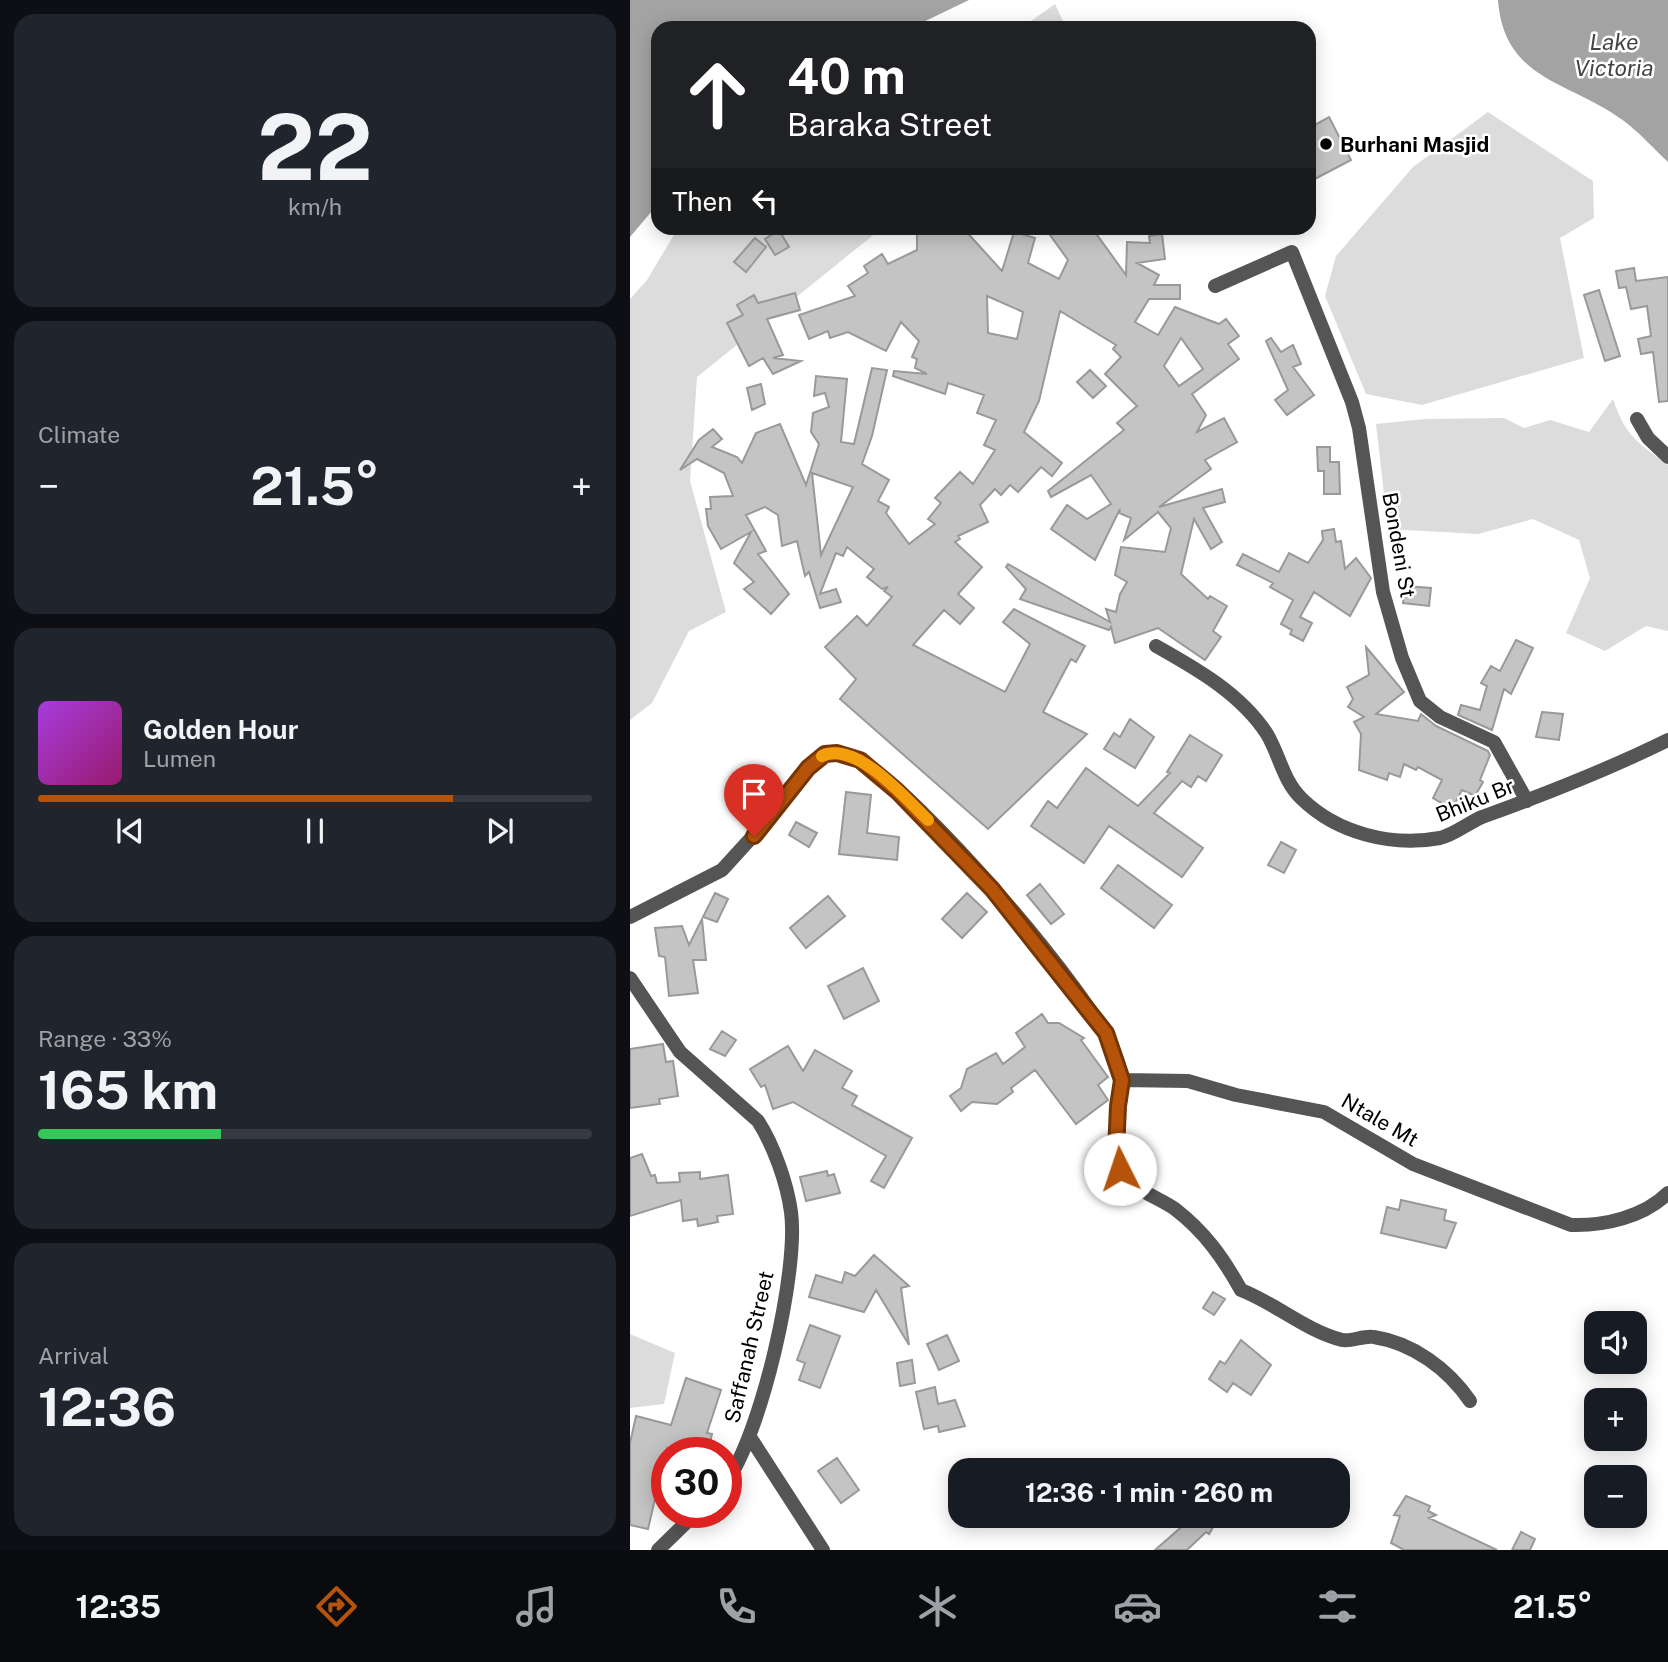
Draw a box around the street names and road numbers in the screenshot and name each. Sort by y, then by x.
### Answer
street label: Bondeni St [1377,490,1421,600]
street label: Bhiku Br [1432,773,1518,827]
street label: Ntale Mt [1337,1088,1423,1152]
street label: Saffanah Street [719,1269,779,1425]

